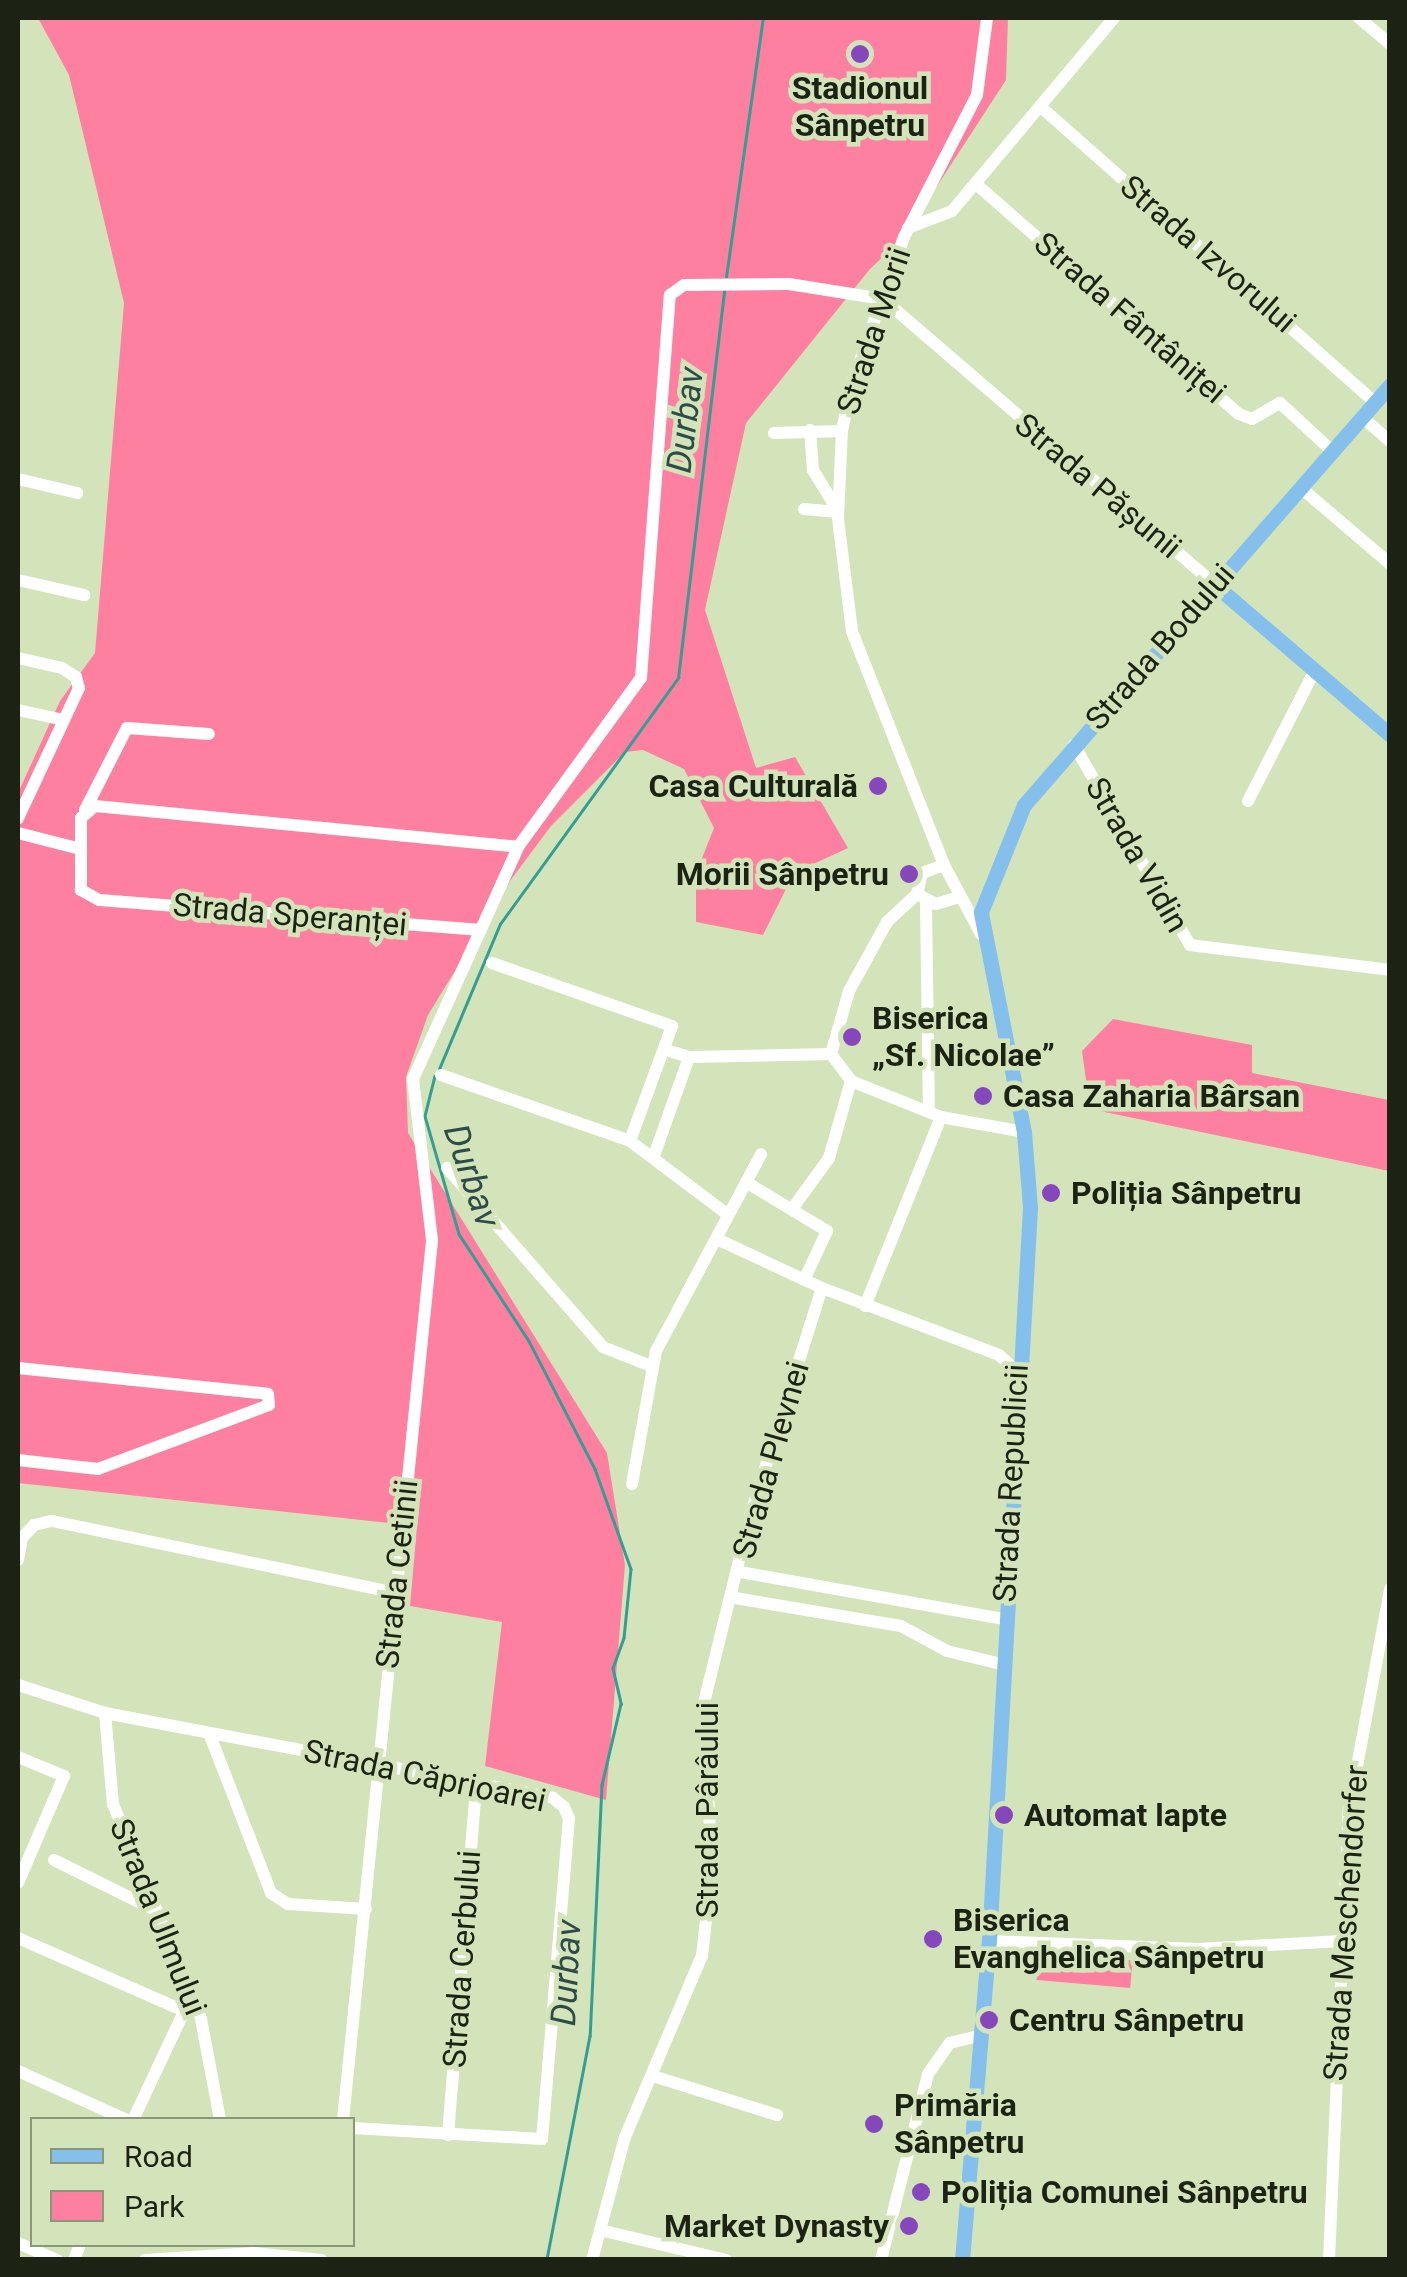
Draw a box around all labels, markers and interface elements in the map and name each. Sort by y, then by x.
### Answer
marker: Stadionul Sânpetru [849,43,871,65]
place label: Stadionul Sânpetru [792,70,928,145]
street label: Strada Izvorului [1112,167,1304,341]
street label: Strada Fântâniței [1026,224,1234,412]
street label: Strada Morii [829,243,919,419]
water label: Durbav [659,365,713,475]
street label: Strada Pășunii [1007,405,1189,567]
street label: Strada Bodului [1077,556,1243,738]
place label: Casa Culturală [648,767,858,805]
street label: Strada Vidin [1077,771,1197,939]
marker: Casa Culturală [867,775,889,797]
place label: Morii Sânpetru [676,855,889,893]
marker: Morii Sânpetru [898,863,920,885]
street label: Strada Speranței [171,886,409,944]
place label: Biserica „Sf. Nicolae” [872,1000,1055,1075]
marker: Biserica „Sf. Nicolae” [841,1026,863,1048]
place label: Casa Zaharia Bârsan [1003,1077,1300,1115]
marker: Casa Zaharia Bârsan [972,1085,994,1107]
water label: Durbav [434,1119,508,1233]
place label: Poliția Sânpetru [1071,1174,1301,1212]
marker: Poliția Sânpetru [1040,1182,1062,1204]
street label: Strada Plevnei [725,1357,817,1563]
street label: Strada Republicii [986,1363,1036,1603]
street label: Strada Cetinii [368,1478,426,1670]
street label: Strada Pârâului [688,1702,726,1918]
street label: Strada Căprioarei [301,1732,549,1820]
street label: Strada Meschendorfer [1316,1764,1376,2082]
place label: Automat lapte [1024,1796,1227,1834]
marker: Automat lapte [993,1804,1015,1826]
street label: Strada Ulmului [101,1813,215,2021]
street label: Strada Cerbului [435,1849,489,2069]
place label: Biserica Evanghelica Sânpetru [953,1902,1264,1977]
water label: Durbav [543,1919,591,2027]
marker: Biserica Evanghelica Sânpetru [922,1928,944,1950]
place label: Centru Sânpetru [1009,2001,1244,2039]
marker: Centru Sânpetru [978,2009,1000,2031]
place label: Primăria Sânpetru [894,2087,1025,2162]
marker: Primăria Sânpetru [863,2113,885,2135]
legend [30,2117,355,2247]
text: Road [124,2139,193,2174]
place label: Poliția Comunei Sânpetru [941,2173,1308,2211]
marker: Poliția Comunei Sânpetru [910,2181,932,2203]
text: Park [124,2189,184,2224]
place label: Market Dynasty [664,2207,889,2245]
marker: Market Dynasty [898,2215,920,2237]

